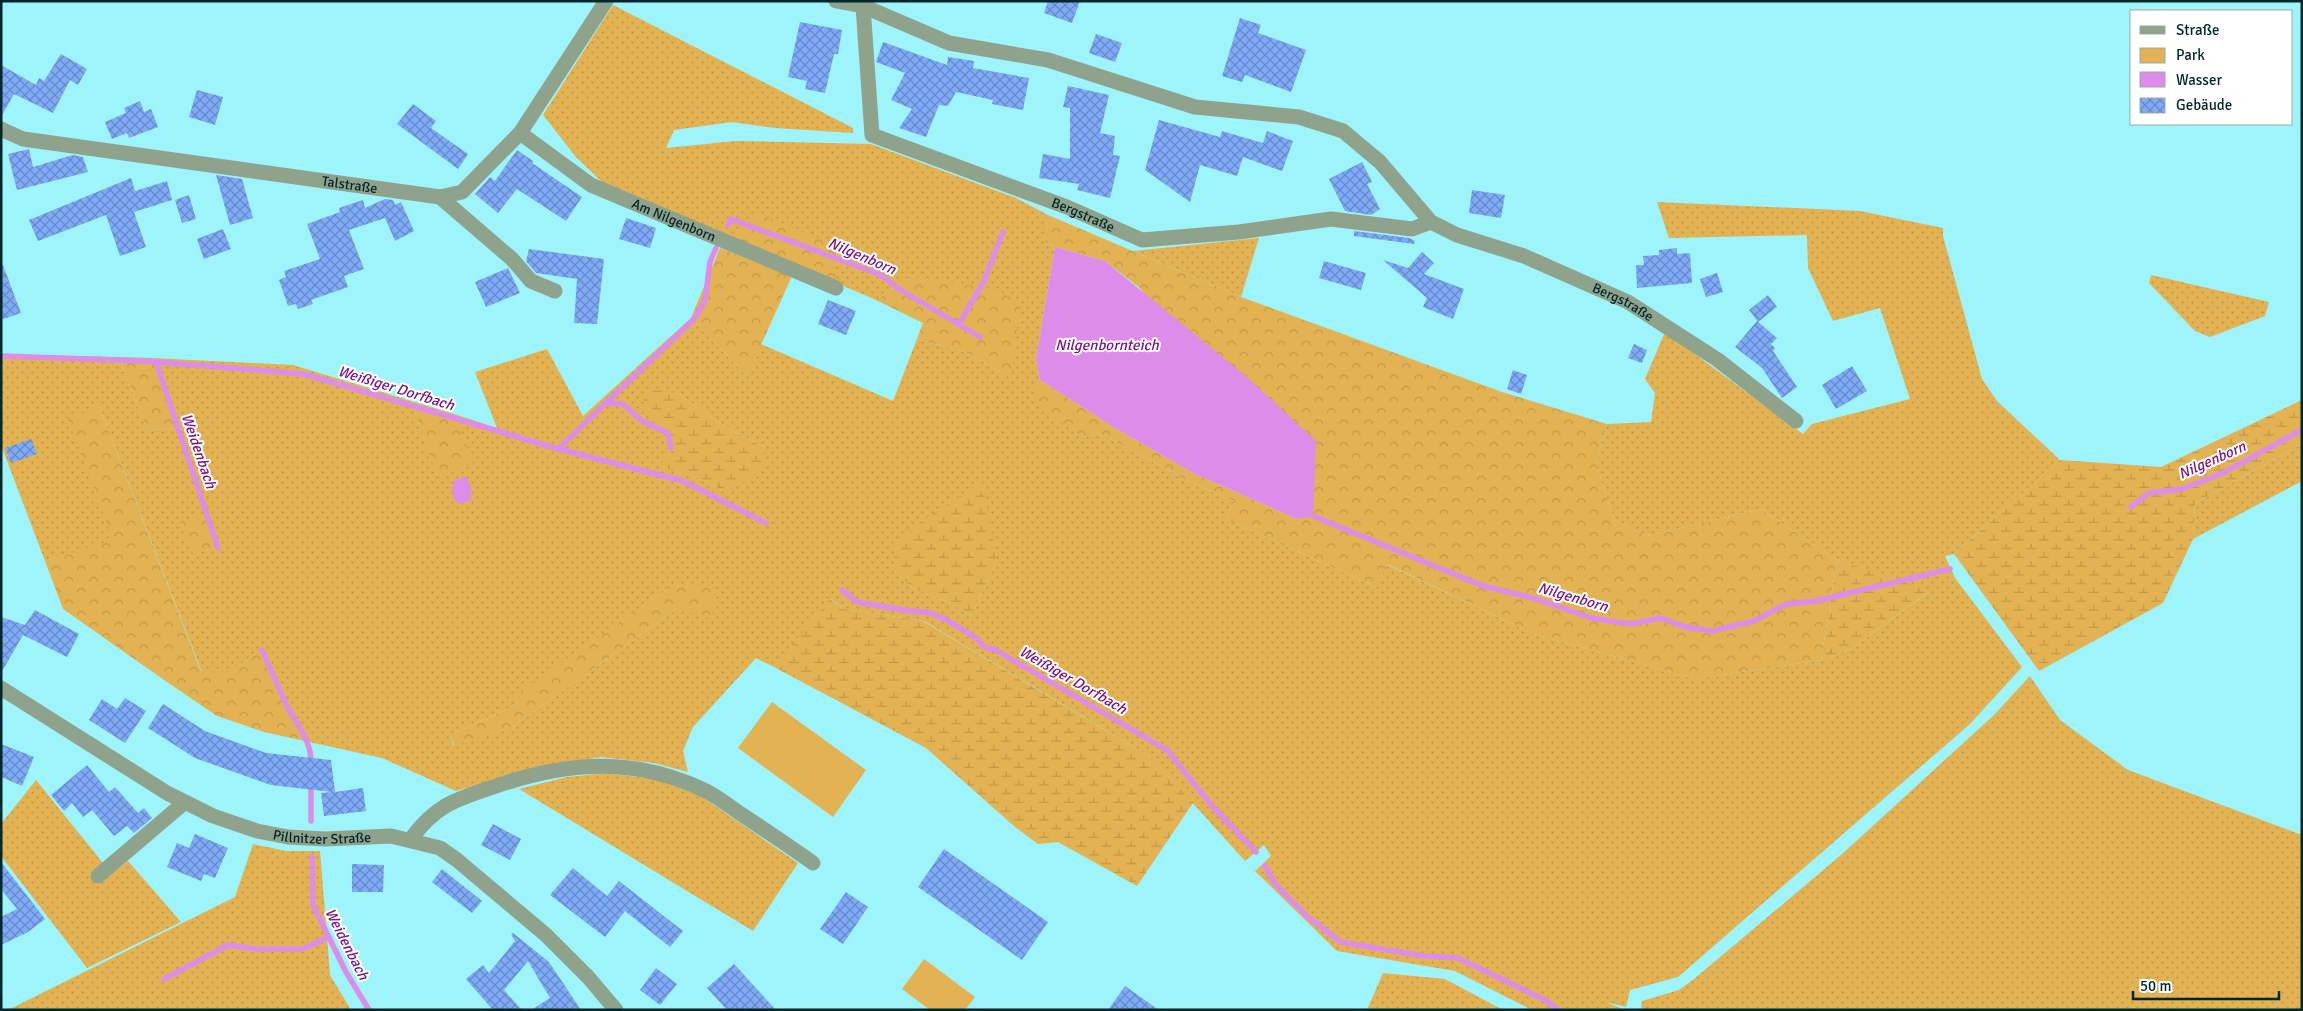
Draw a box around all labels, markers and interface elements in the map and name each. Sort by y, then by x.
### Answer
legend [2130,10,2293,125]
text: Straße [2176,21,2220,39]
text: Park [2176,46,2205,64]
text: Wasser [2176,71,2222,89]
text: Gebäude [2176,96,2232,114]
street label: Talstraße [321,173,379,197]
street label: Bergstraße [1049,194,1117,236]
street label: Am Nilgenborn [629,195,718,246]
water label: Nilgenborn [826,234,899,279]
street label: Bergstraße [1590,279,1657,325]
water label: Nilgenbornteich [1055,336,1160,354]
water label: Weißiger Dorfbach [336,362,457,414]
water label: Weidenbach [178,411,220,492]
water label: Nilgenborn [2176,437,2249,483]
water label: Nilgenborn [1536,578,1611,616]
water label: Weißiger Dorfbach [1016,642,1130,718]
street label: Pillnitzer Straße [272,826,372,848]
water label: Weidenbach [321,905,373,984]
scale bar [2133,968,2279,1000]
text: 50 m [2140,977,2171,995]

